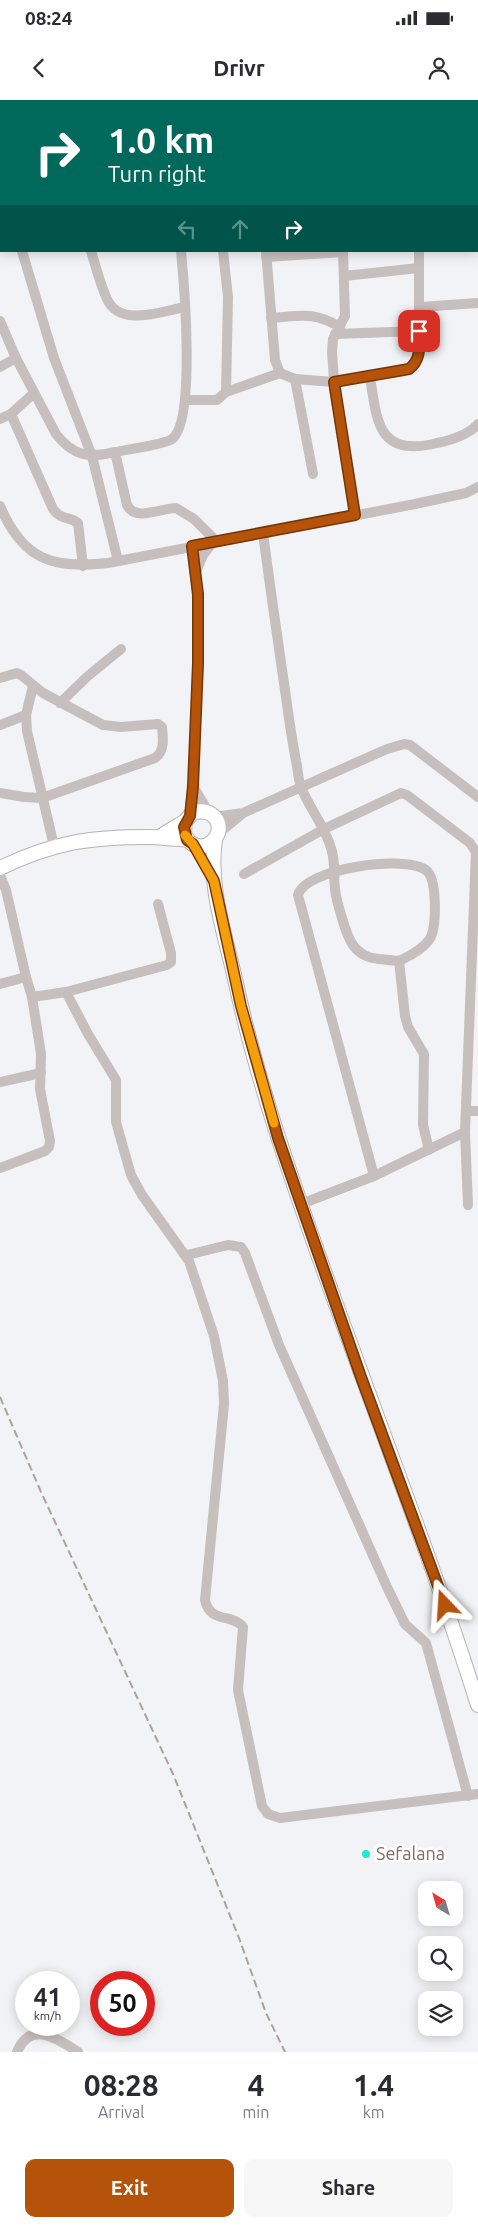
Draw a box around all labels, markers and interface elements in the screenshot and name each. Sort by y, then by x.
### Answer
text: 08:24 [25,7,73,29]
icon: back [25,54,53,82]
icon: person [425,54,453,82]
text: Drivr [213,55,265,80]
icon: right [25,120,90,185]
text: 1.0 km [108,120,214,160]
text: Turn right [108,161,206,186]
icon: left [173,215,201,243]
icon: ahead [226,215,254,243]
icon: right [279,215,307,243]
pin [398,310,440,352]
icon: arrive [405,317,433,345]
position arrow [418,1578,470,1630]
place label: Sefalana [376,1843,445,1863]
marker: Sefalana [360,1848,372,1860]
north arrow [418,1881,462,1926]
map controls [418,1881,463,2036]
button: search [418,1936,463,1981]
speed limit sign: 50 [90,1971,155,2036]
text: 41 [33,1983,62,2011]
button: layers [418,1991,463,2036]
text: km/h [34,2009,61,2022]
text: 08:28 [84,2068,159,2102]
text: 4 [247,2068,264,2102]
text: 1.4 [353,2068,394,2102]
text: Arrival [98,2103,145,2121]
text: min [242,2103,269,2121]
text: km [363,2103,385,2121]
button: Exit [25,2159,234,2217]
button: Share [244,2159,453,2217]

